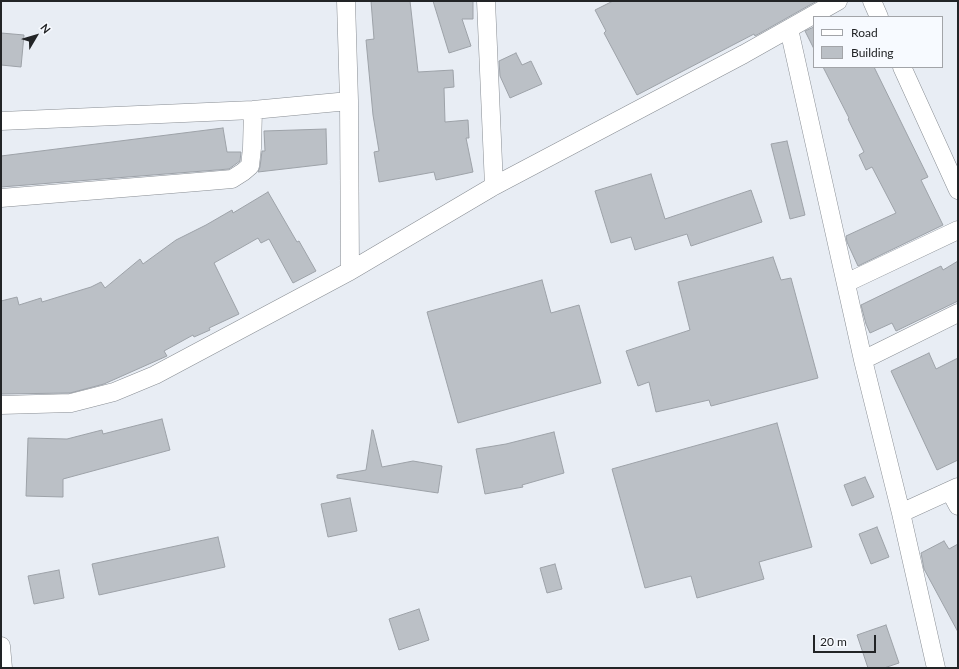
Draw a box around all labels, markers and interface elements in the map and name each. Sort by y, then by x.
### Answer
north arrow [16,16,56,56]
legend [813,16,943,68]
text: N [38,21,54,36]
text: Road [851,25,878,40]
text: Building [851,45,894,60]
scale bar [815,627,878,653]
text: 20 m [820,634,847,649]

